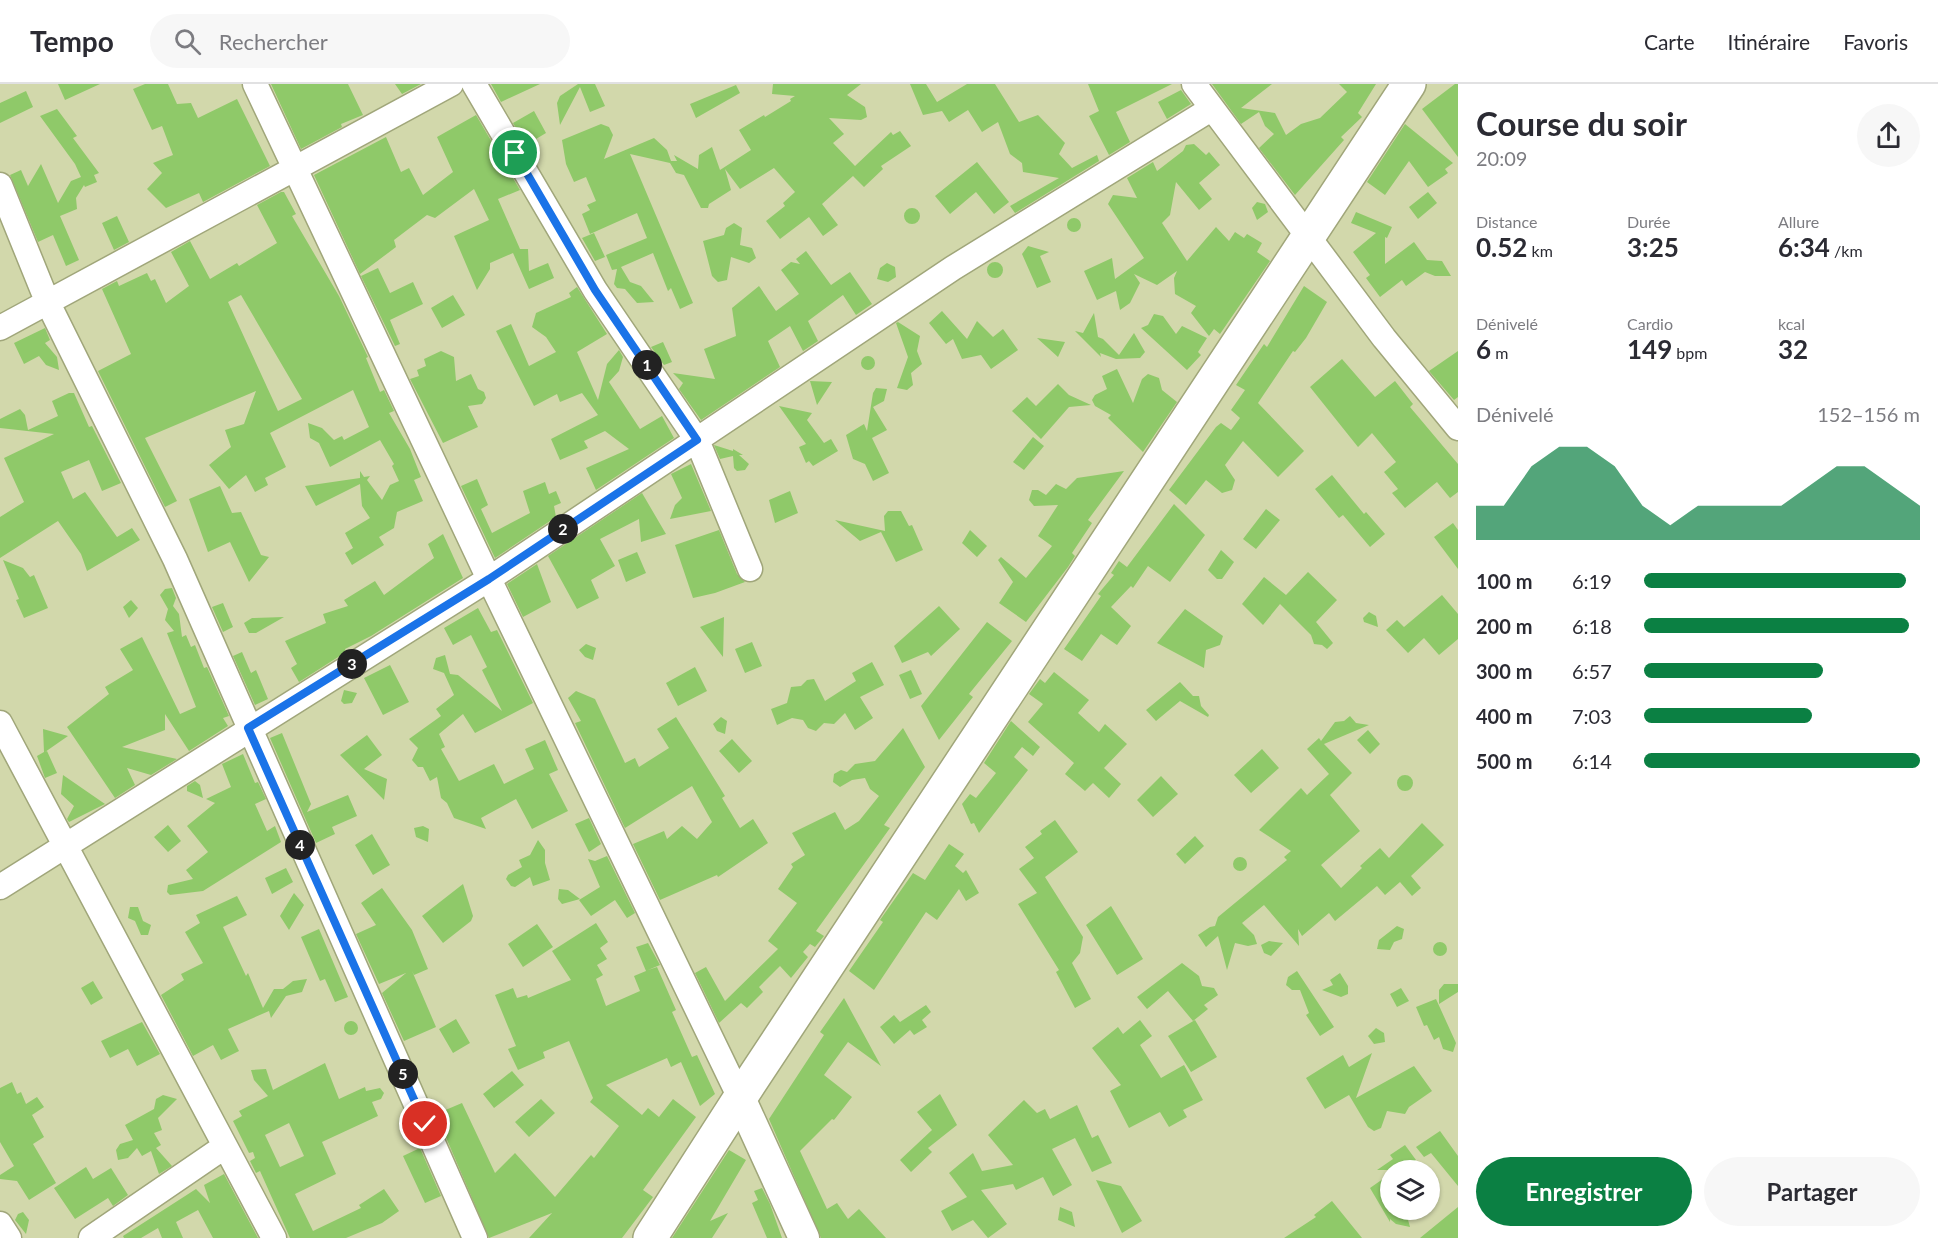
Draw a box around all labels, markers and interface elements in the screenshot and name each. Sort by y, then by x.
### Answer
search box [150,14,570,68]
text: Tempo [30,24,114,58]
icon: search [171,25,204,58]
text: Rechercher [219,28,328,55]
text: Carte [1644,29,1695,54]
text: Itinéraire [1728,29,1810,54]
text: Favoris [1843,29,1908,54]
text: Course du soir [1476,103,1687,143]
button: share [1857,104,1920,167]
pin [489,127,540,178]
icon: arrive [498,136,531,169]
text: 20:09 [1476,146,1527,170]
text: Distance [1476,212,1537,231]
text: Durée [1627,212,1670,231]
text: Allure [1778,212,1819,231]
text: 0.52 [1476,231,1527,263]
text: 3:25 [1627,231,1679,263]
text: 6:34 [1778,231,1830,263]
text: km [1527,241,1553,260]
text: /km [1830,241,1863,260]
text: Dénivelé [1476,314,1538,333]
text: Cardio [1627,314,1673,333]
text: kcal [1778,314,1805,333]
text: 6 [1476,333,1491,365]
text: 149 [1627,333,1672,365]
text: 32 [1778,333,1808,365]
text: m [1491,343,1508,362]
text: bpm [1672,343,1707,362]
pin: 1 [632,350,662,380]
text: 1 [642,355,652,374]
text: Dénivelé [1476,402,1553,426]
text: 152–156 m [1817,402,1920,426]
pin: 2 [548,514,578,544]
text: 2 [558,519,568,538]
text: 100 m [1476,569,1532,593]
text: 6:19 [1572,569,1612,593]
text: 200 m [1476,614,1532,638]
text: 6:18 [1572,614,1612,638]
pin: 3 [337,649,367,679]
text: 3 [347,654,357,673]
text: 300 m [1476,659,1532,683]
text: 6:57 [1572,659,1612,683]
text: 400 m [1476,704,1532,728]
text: 7:03 [1572,704,1612,728]
text: 500 m [1476,749,1532,773]
text: 6:14 [1572,749,1612,773]
pin: 4 [285,830,315,860]
text: 4 [295,835,305,854]
pin: 5 [388,1059,418,1089]
text: 5 [398,1064,408,1083]
pin [399,1098,450,1149]
icon: check [408,1107,441,1140]
button: Enregistrer [1476,1157,1692,1226]
button: Partager [1704,1157,1920,1226]
map controls [1380,1160,1440,1220]
button: layers [1380,1160,1440,1220]

